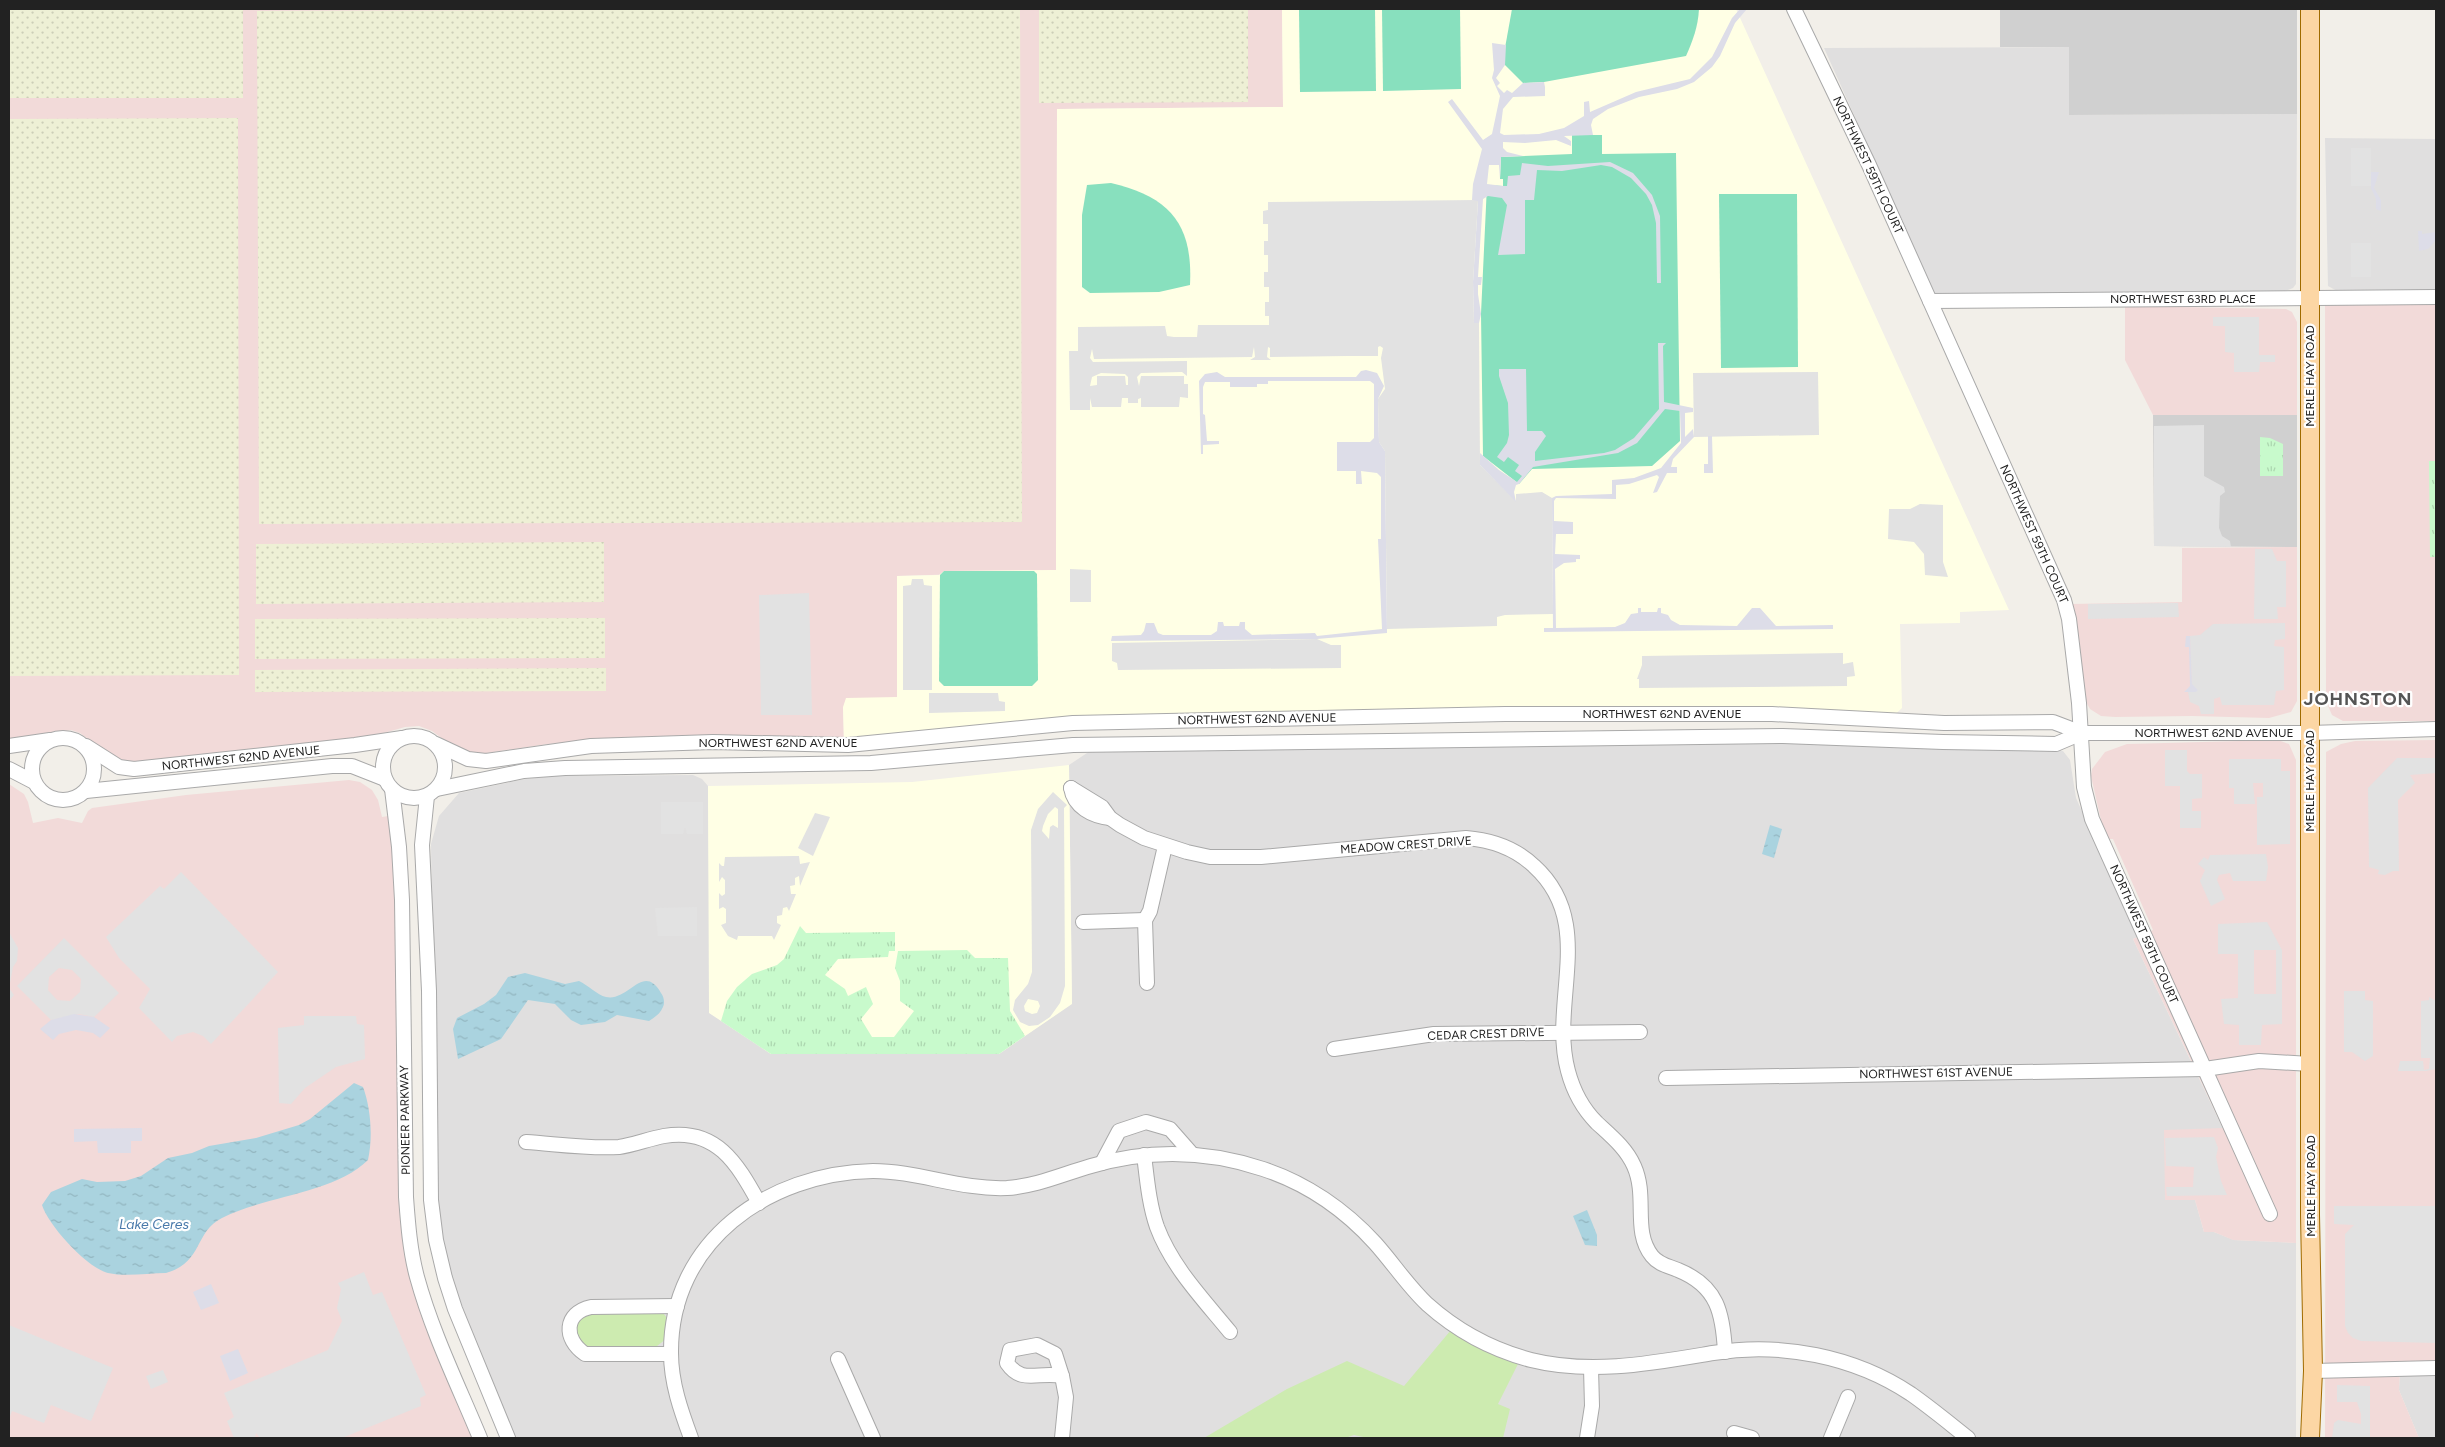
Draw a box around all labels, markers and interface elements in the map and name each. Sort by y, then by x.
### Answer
street label: NORTHWEST 59TH COURT [1830,94,1906,236]
street label: NORTHWEST 63RD PLACE [2110,292,2256,306]
street label: MERLE HAY ROAD [2303,325,2317,427]
street label: NORTHWEST 59TH COURT [1997,463,2071,606]
district label: JOHNSTON [2303,688,2413,710]
street label: NORTHWEST 62ND AVENUE [1582,707,1742,721]
street label: NORTHWEST 62ND AVENUE [1177,711,1337,727]
street label: NORTHWEST 62ND AVENUE [2134,726,2294,740]
street label: MERLE HAY ROAD [2303,730,2317,832]
street label: NORTHWEST 62ND AVENUE [698,736,858,750]
street label: NORTHWEST 62ND AVENUE [161,743,321,773]
street label: MEADOW CREST DRIVE [1340,833,1472,857]
street label: NORTHWEST 59TH COURT [2107,863,2181,1006]
street label: CEDAR CREST DRIVE [1427,1025,1545,1043]
street label: PIONEER PARKWAY [397,1064,413,1175]
street label: NORTHWEST 61ST AVENUE [1859,1065,2013,1081]
street label: MERLE HAY ROAD [2304,1135,2318,1237]
water label: Lake Ceres [119,1216,189,1233]

